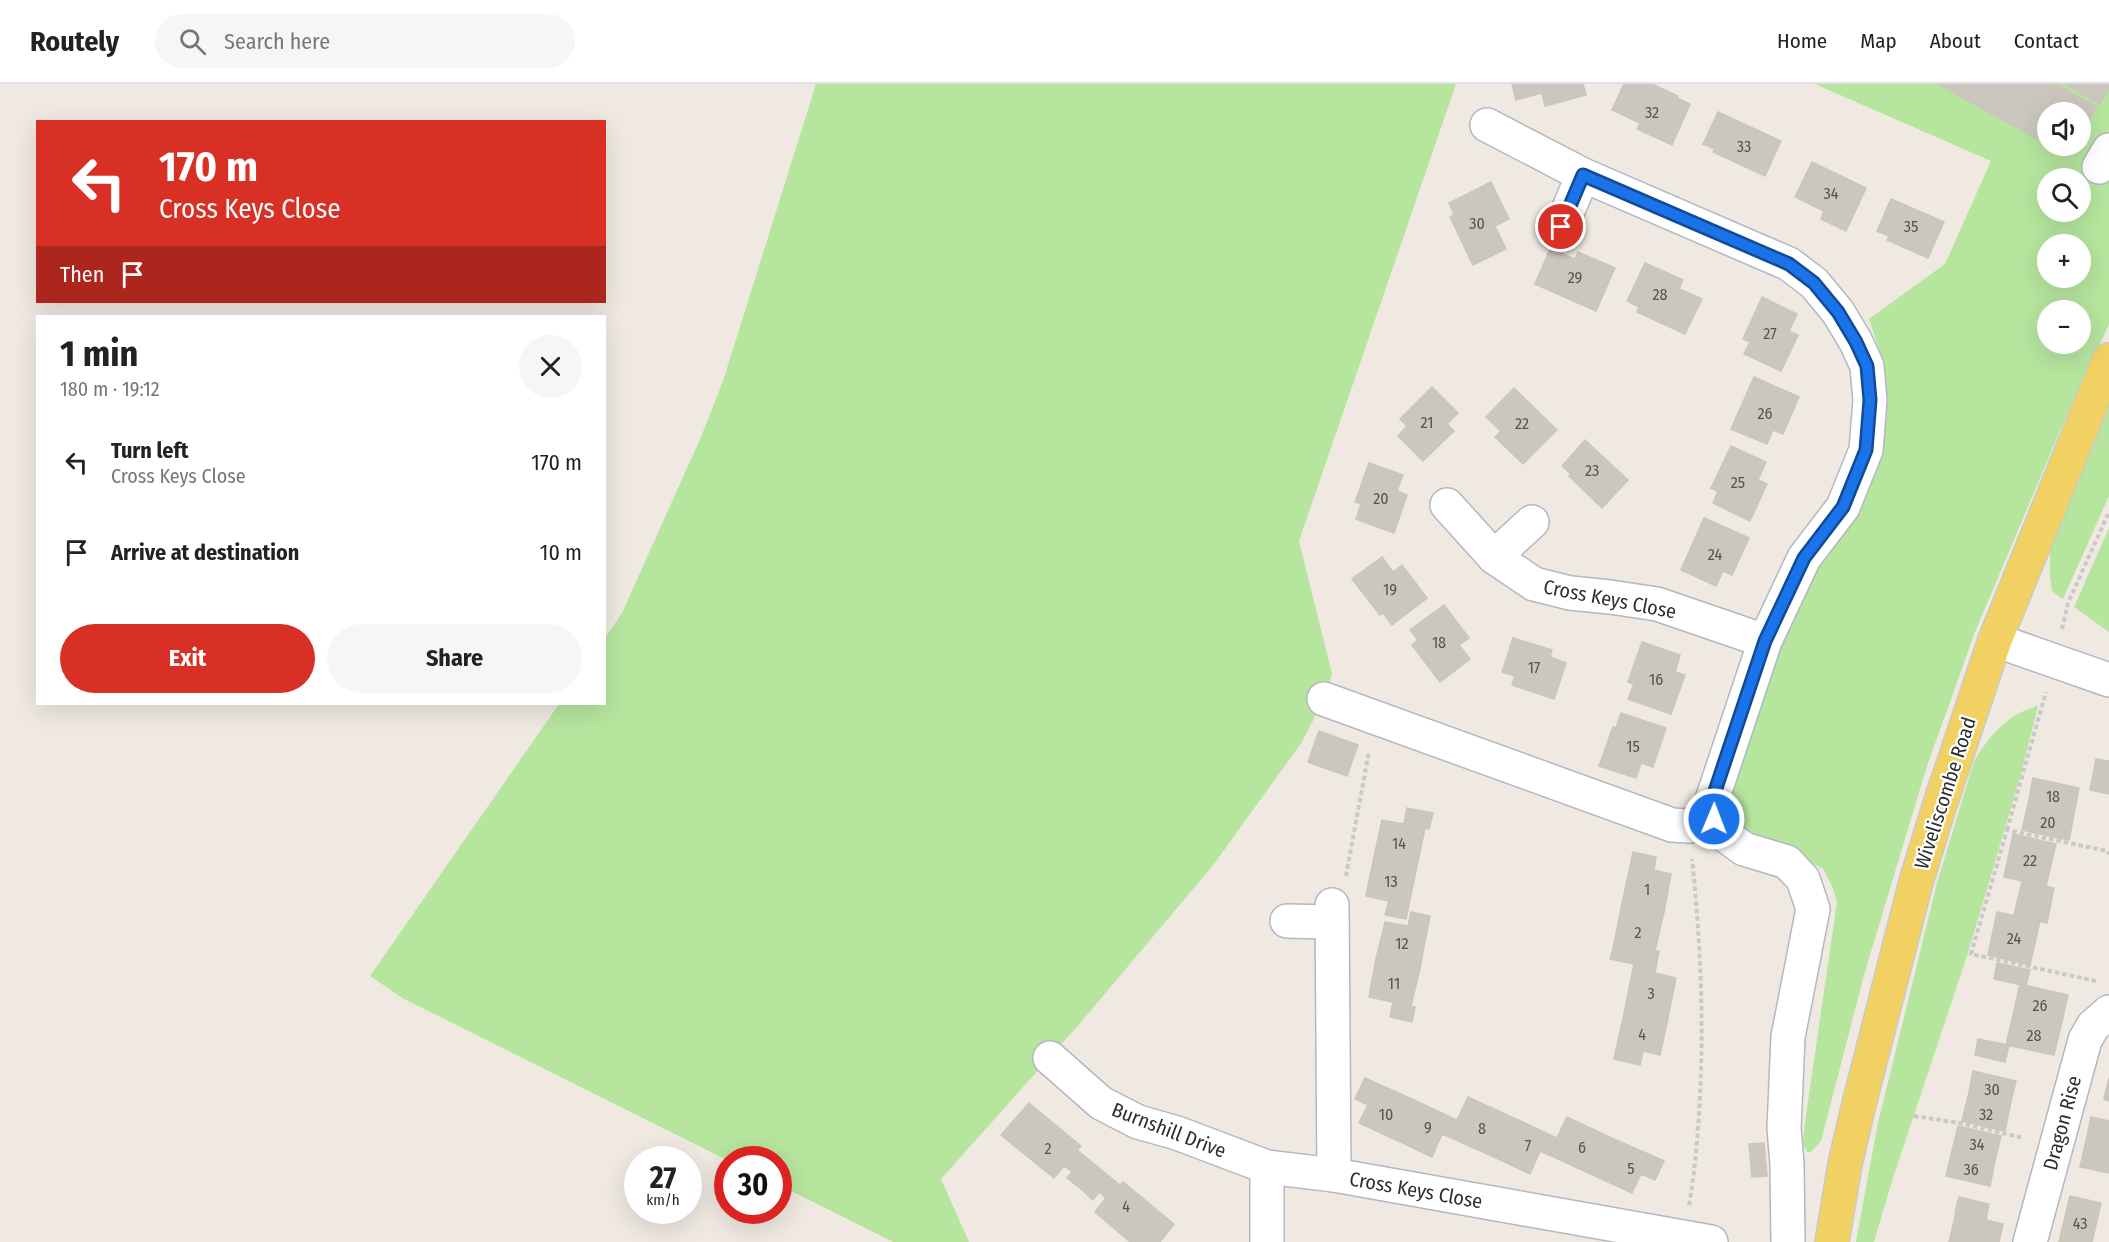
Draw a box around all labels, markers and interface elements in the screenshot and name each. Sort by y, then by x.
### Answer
search box [155,14,575,68]
text: Routely [30,25,119,58]
icon: search [176,25,209,58]
text: Search here [224,28,330,55]
text: Home [1777,28,1827,54]
text: Map [1860,28,1897,54]
text: About [1930,28,1981,54]
text: Contact [2014,28,2079,54]
map controls [2037,102,2091,354]
button: sound [2037,102,2091,156]
house number: 32 [1645,103,1659,122]
house number: 33 [1737,137,1751,156]
text: 170 m [159,142,258,192]
icon: left [60,144,138,222]
button: search [2037,168,2091,222]
house number: 34 [1824,184,1839,203]
text: Cross Keys Close [159,193,341,225]
pin [1535,201,1586,252]
icon: arrive [1544,210,1577,243]
house number: 30 [1469,214,1485,233]
house number: 35 [1904,217,1918,236]
button: + [2037,234,2091,288]
icon: arrive [116,258,149,291]
text: Then [60,261,104,288]
house number: 29 [1568,268,1583,287]
house number: 28 [1652,285,1668,304]
button: − [2037,300,2091,354]
house number: 27 [1763,324,1777,343]
text: 1 min [60,332,138,376]
button: close [519,335,582,398]
text: 180 m · 19:12 [60,377,160,401]
house number: 26 [1758,404,1773,423]
house number: 21 [1421,413,1433,432]
house number: 22 [1515,414,1529,433]
text: Turn left [111,437,189,464]
icon: left [60,446,93,479]
text: 170 m [531,449,582,476]
house number: 23 [1585,461,1599,480]
text: Cross Keys Close [111,464,246,488]
house number: 25 [1731,473,1745,492]
house number: 20 [1373,489,1389,508]
icon: arrive [60,536,93,569]
text: Arrive at destination [111,539,299,566]
text: 10 m [540,539,582,566]
house number: 24 [1708,545,1722,564]
street label: Cross Keys Close [1542,574,1678,624]
house number: 19 [1383,580,1397,599]
button: Exit [60,624,315,693]
button: Share [327,624,582,693]
house number: 18 [1432,633,1446,652]
house number: 17 [1528,658,1541,677]
house number: 16 [1649,670,1663,689]
street label: Wiveliscombe Road [1909,714,1981,872]
house number: 15 [1626,737,1640,756]
position arrow [1682,787,1746,851]
house number: 18 [2046,787,2060,806]
house number: 20 [2040,813,2056,832]
house number: 14 [1392,834,1406,853]
house number: 22 [2023,851,2037,870]
house number: 13 [1384,872,1398,891]
house number: 1 [1644,880,1650,899]
house number: 2 [1634,923,1642,942]
house number: 24 [2007,929,2021,948]
house number: 12 [1395,934,1409,953]
house number: 11 [1388,974,1400,993]
house number: 3 [1647,984,1655,1003]
house number: 26 [2033,996,2048,1015]
house number: 4 [1638,1025,1646,1044]
house number: 28 [2026,1026,2042,1045]
street label: Dragon Rise [2038,1073,2086,1173]
house number: 30 [1984,1080,2000,1099]
street label: Burnshill Drive [1108,1097,1230,1163]
house number: 10 [1379,1105,1393,1124]
house number: 32 [1979,1105,1993,1124]
house number: 9 [1424,1118,1432,1137]
house number: 8 [1478,1119,1486,1138]
house number: 34 [1970,1135,1985,1154]
house number: 7 [1525,1136,1532,1155]
house number: 6 [1578,1138,1586,1157]
house number: 2 [1044,1139,1052,1158]
speed limit sign: 30 [714,1146,792,1224]
house number: 5 [1627,1159,1635,1178]
text: 27 [650,1160,676,1196]
house number: 36 [1963,1160,1979,1179]
street label: Cross Keys Close [1348,1166,1484,1214]
text: km/h [646,1191,680,1209]
house number: 4 [1122,1197,1130,1216]
house number: 43 [2073,1214,2087,1233]

